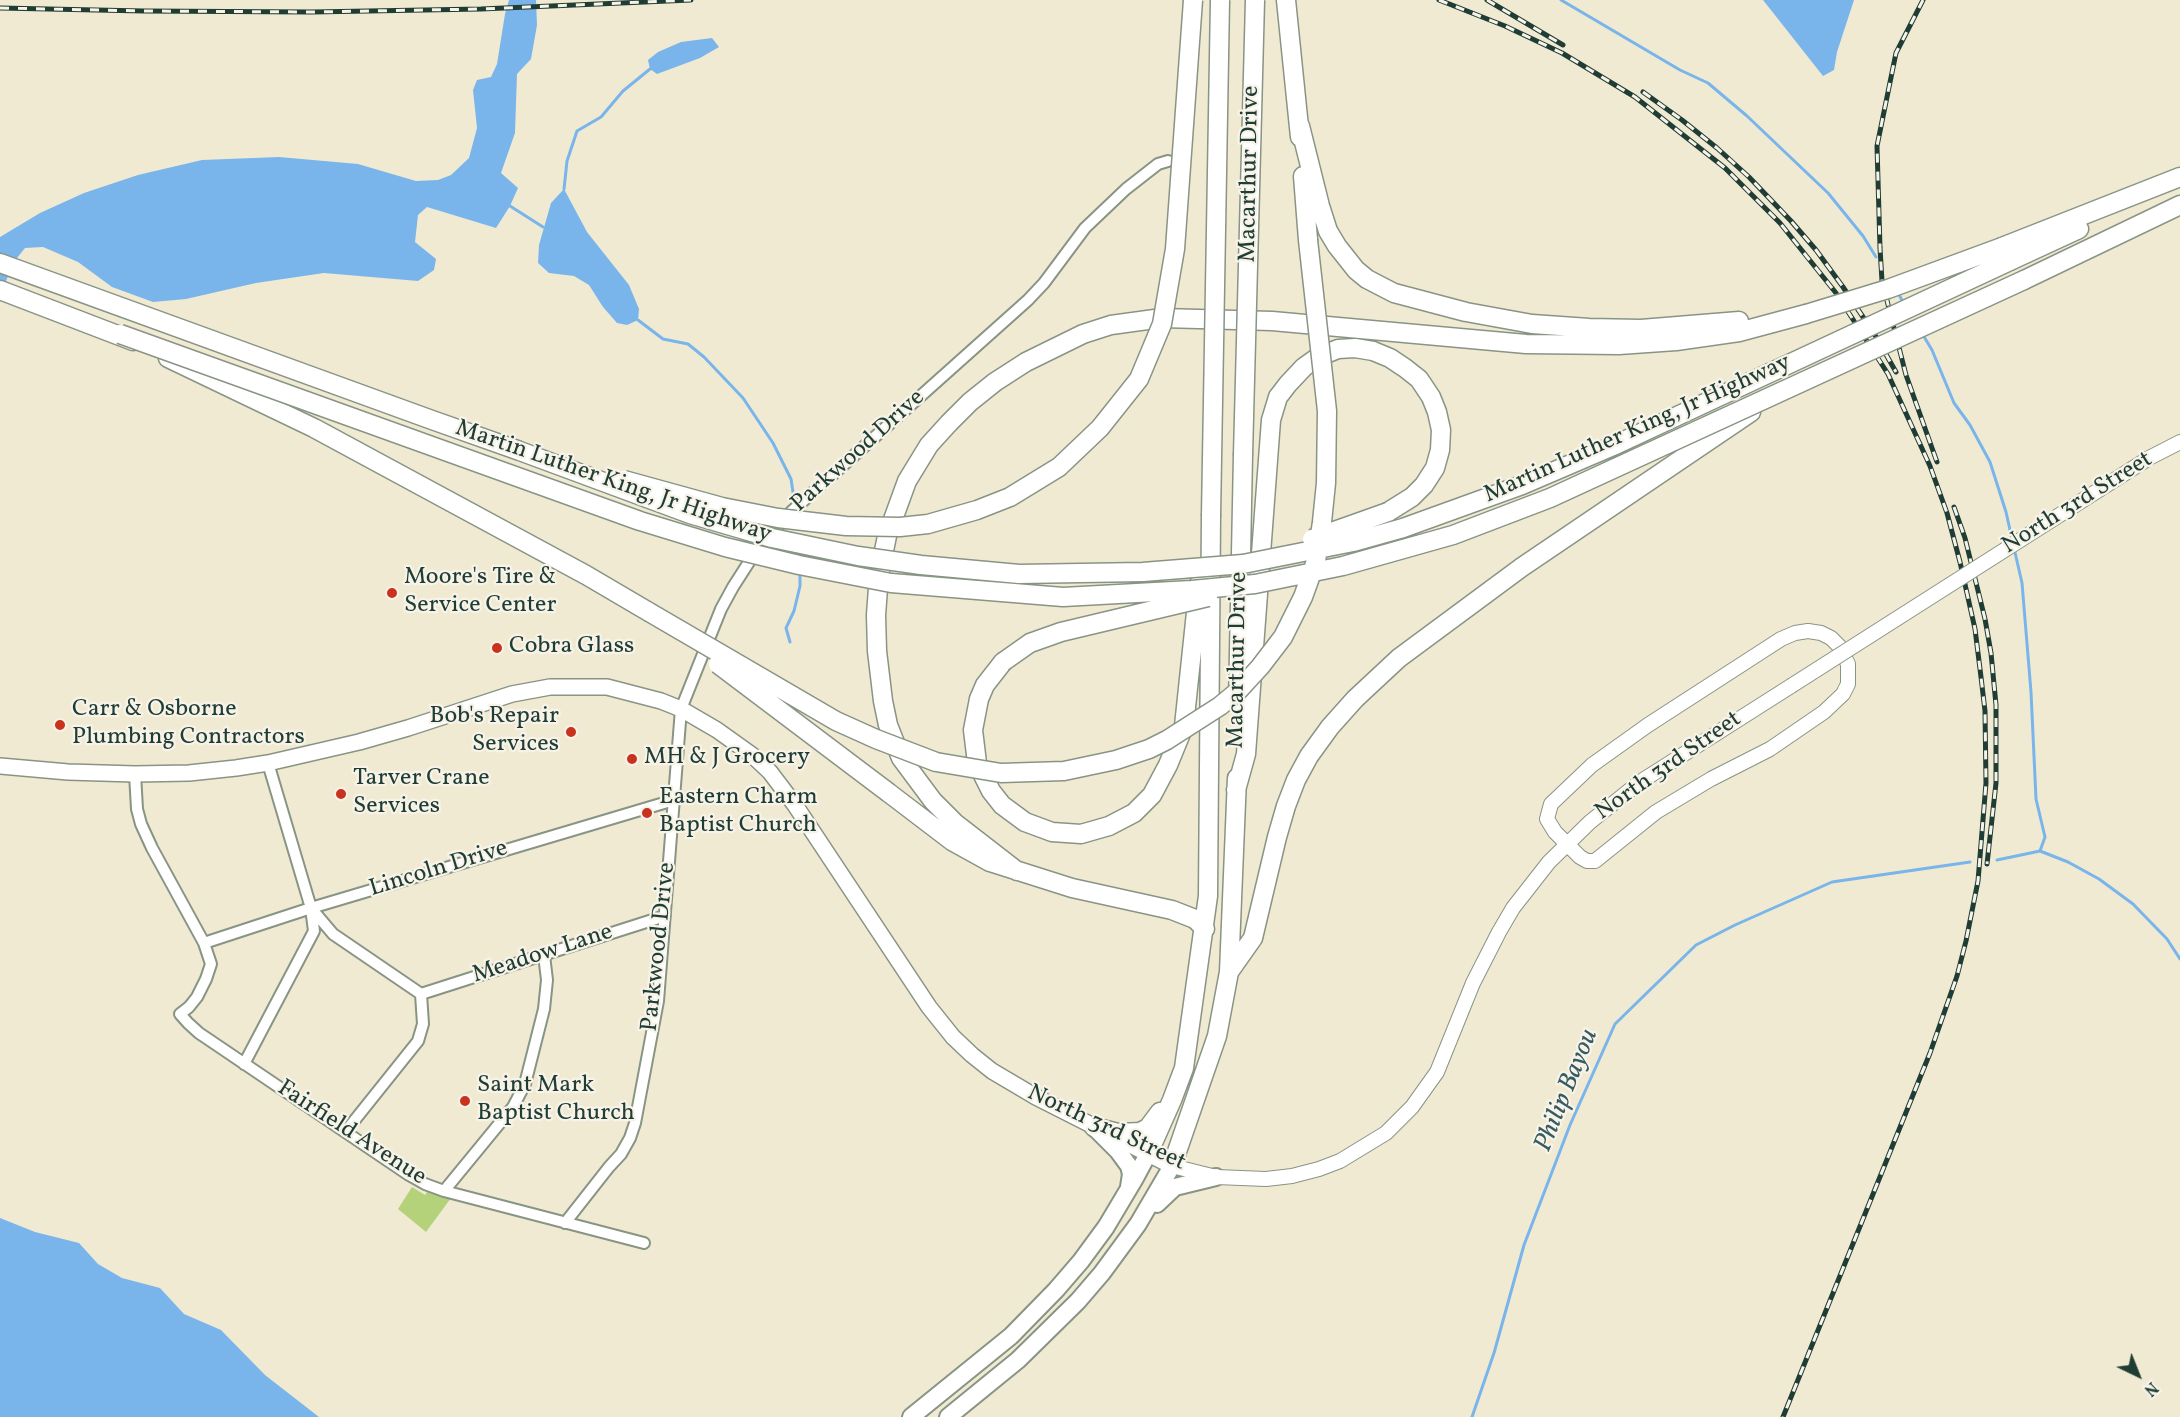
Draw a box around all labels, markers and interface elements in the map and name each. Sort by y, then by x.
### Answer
street label: Macarthur Drive [1235,85,1267,263]
street label: Martin Luther King, Jr Highway [1480,349,1796,511]
street label: Parkwood Drive [786,384,932,520]
street label: Martin Luther King, Jr Highway [451,415,775,551]
street label: North 3rd Street [1998,446,2158,562]
place label: Moore's Tire & Service Center [404,565,556,621]
street label: Macarthur Drive [1223,571,1255,749]
marker: Moore's Tire & Service Center [385,586,399,600]
place label: Cobra Glass [509,634,634,662]
marker: Cobra Glass [490,641,504,655]
place label: Carr & Osborne Plumbing Contractors [72,697,305,753]
place label: Bob's Repair Services [429,704,559,760]
street label: North 3rd Street [1590,706,1748,828]
marker: Carr & Osborne Plumbing Contractors [53,718,67,732]
marker: Bob's Repair Services [564,725,578,739]
place label: MH & J Grocery [644,745,810,773]
marker: MH & J Grocery [625,752,639,766]
place label: Tarver Crane Services [353,766,490,822]
place label: Eastern Charm Baptist Church [659,785,818,841]
marker: Tarver Crane Services [334,787,348,801]
marker: Eastern Charm Baptist Church [640,806,654,820]
street label: Lincoln Drive [366,835,512,905]
street label: Parkwood Drive [637,861,683,1033]
street label: Meadow Lane [469,919,617,991]
water label: Philip Bayou [1529,1025,1607,1157]
place label: Saint Mark Baptist Church [477,1073,635,1129]
street label: Fairfield Avenue [271,1075,431,1193]
street label: North 3rd Street [1022,1080,1190,1178]
marker: Saint Mark Baptist Church [458,1094,472,1108]
north arrow [2108,1345,2168,1405]
text: N [2139,1376,2162,1400]

